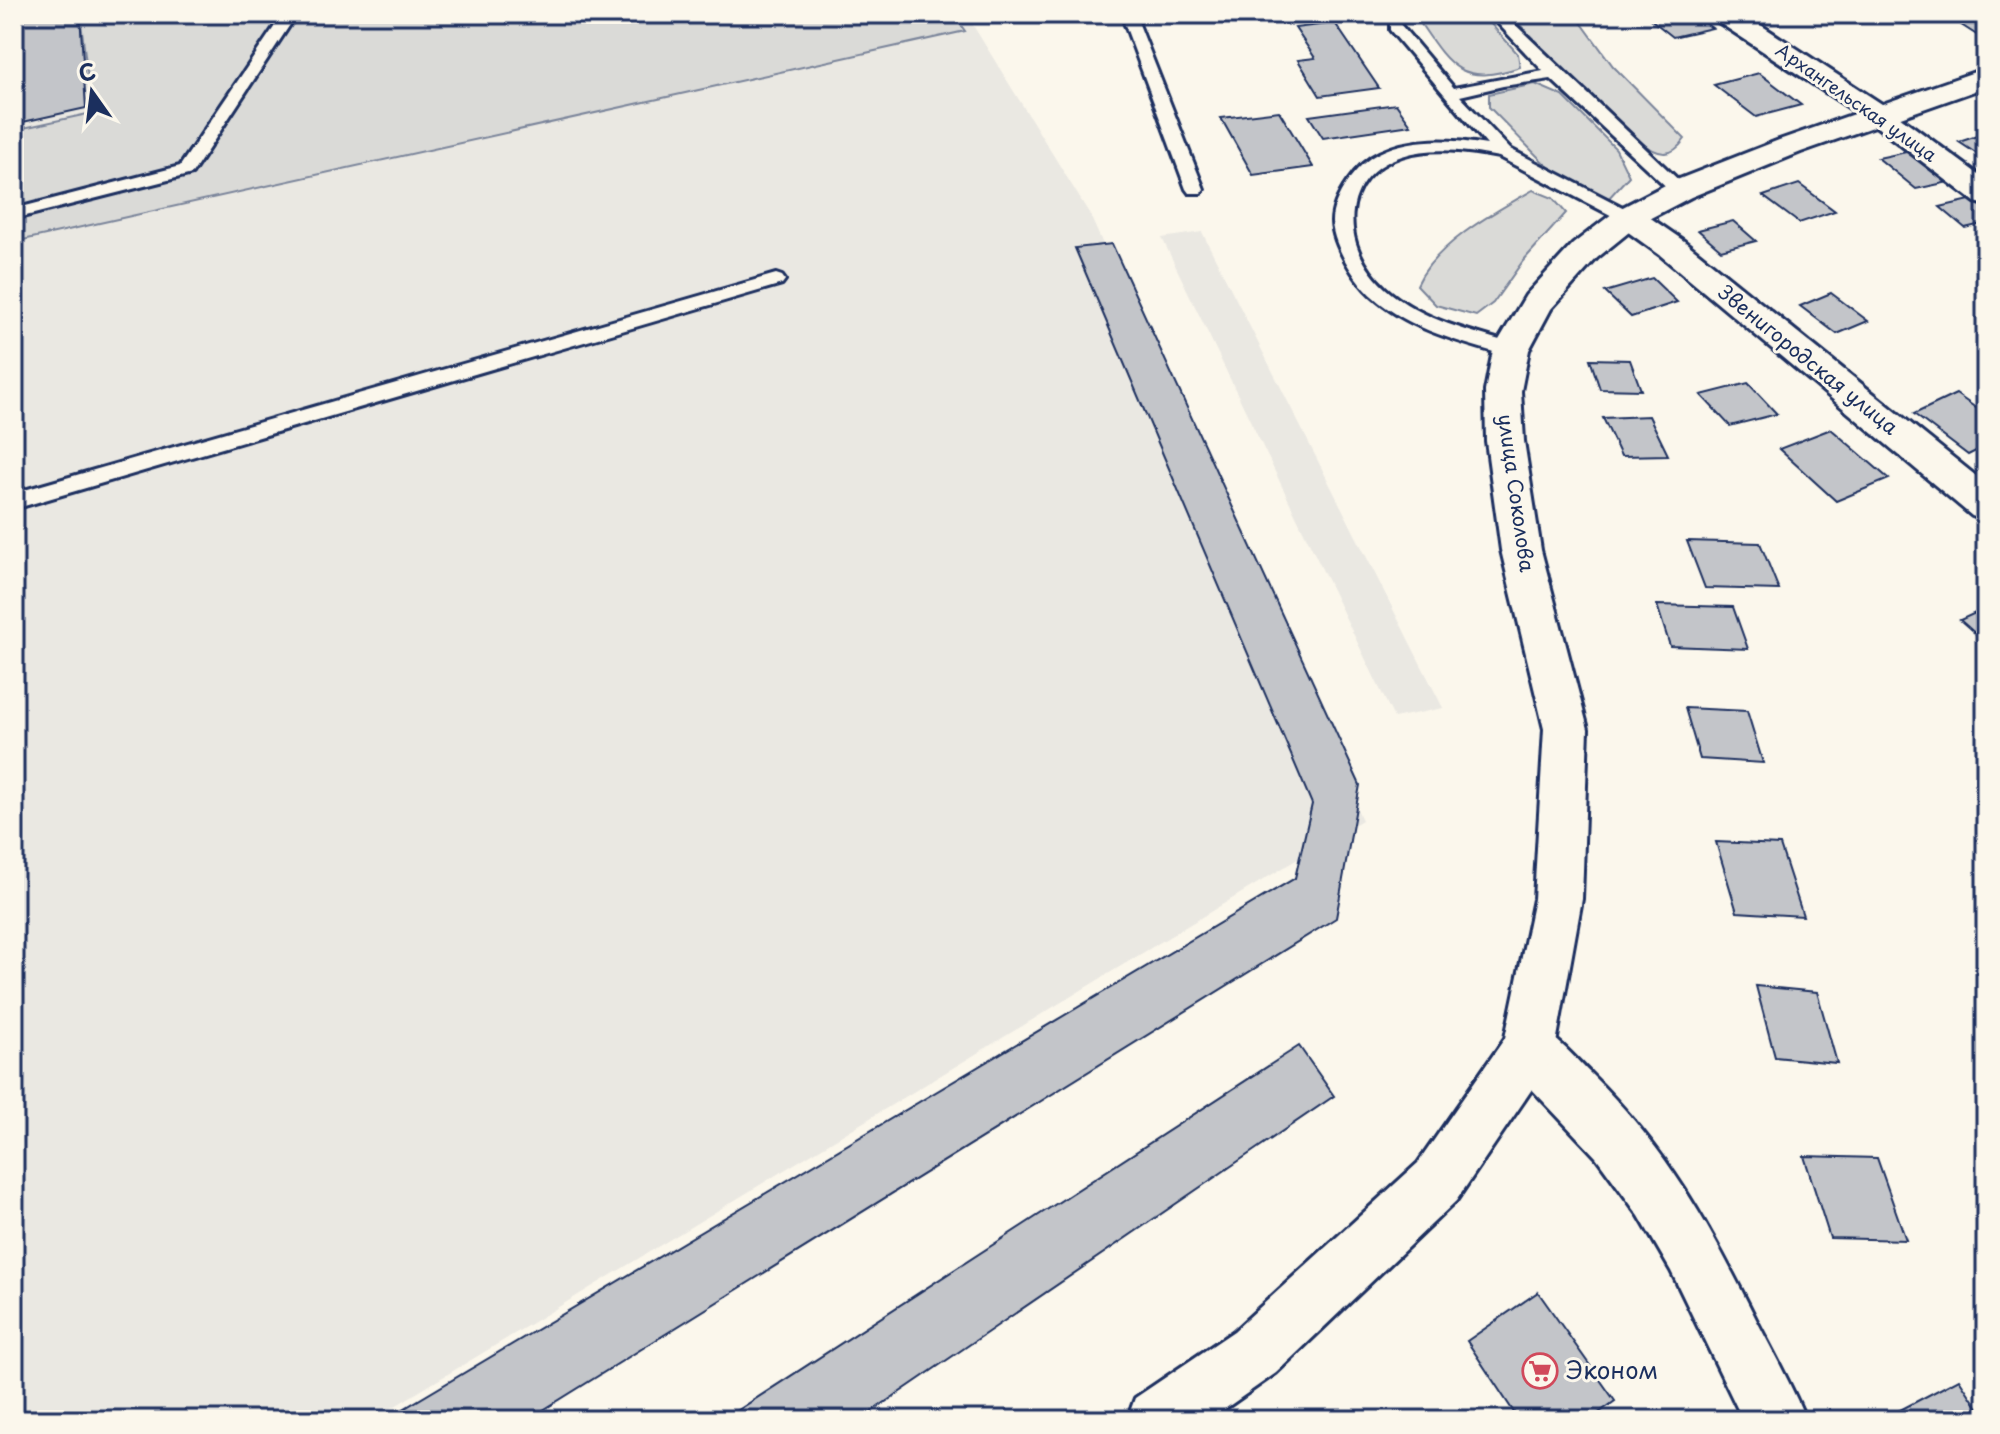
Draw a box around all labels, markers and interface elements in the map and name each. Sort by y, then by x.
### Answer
street label: Архангельская улица [1771,36,1943,168]
north arrow [52,52,132,132]
text: С [75,53,99,89]
street label: Звенигородская улица [1712,277,1905,442]
street label: улица Соколова [1491,412,1543,574]
place label: Эконом [1566,1351,1658,1387]
supermarket icon: Эконом [1521,1352,1559,1390]

